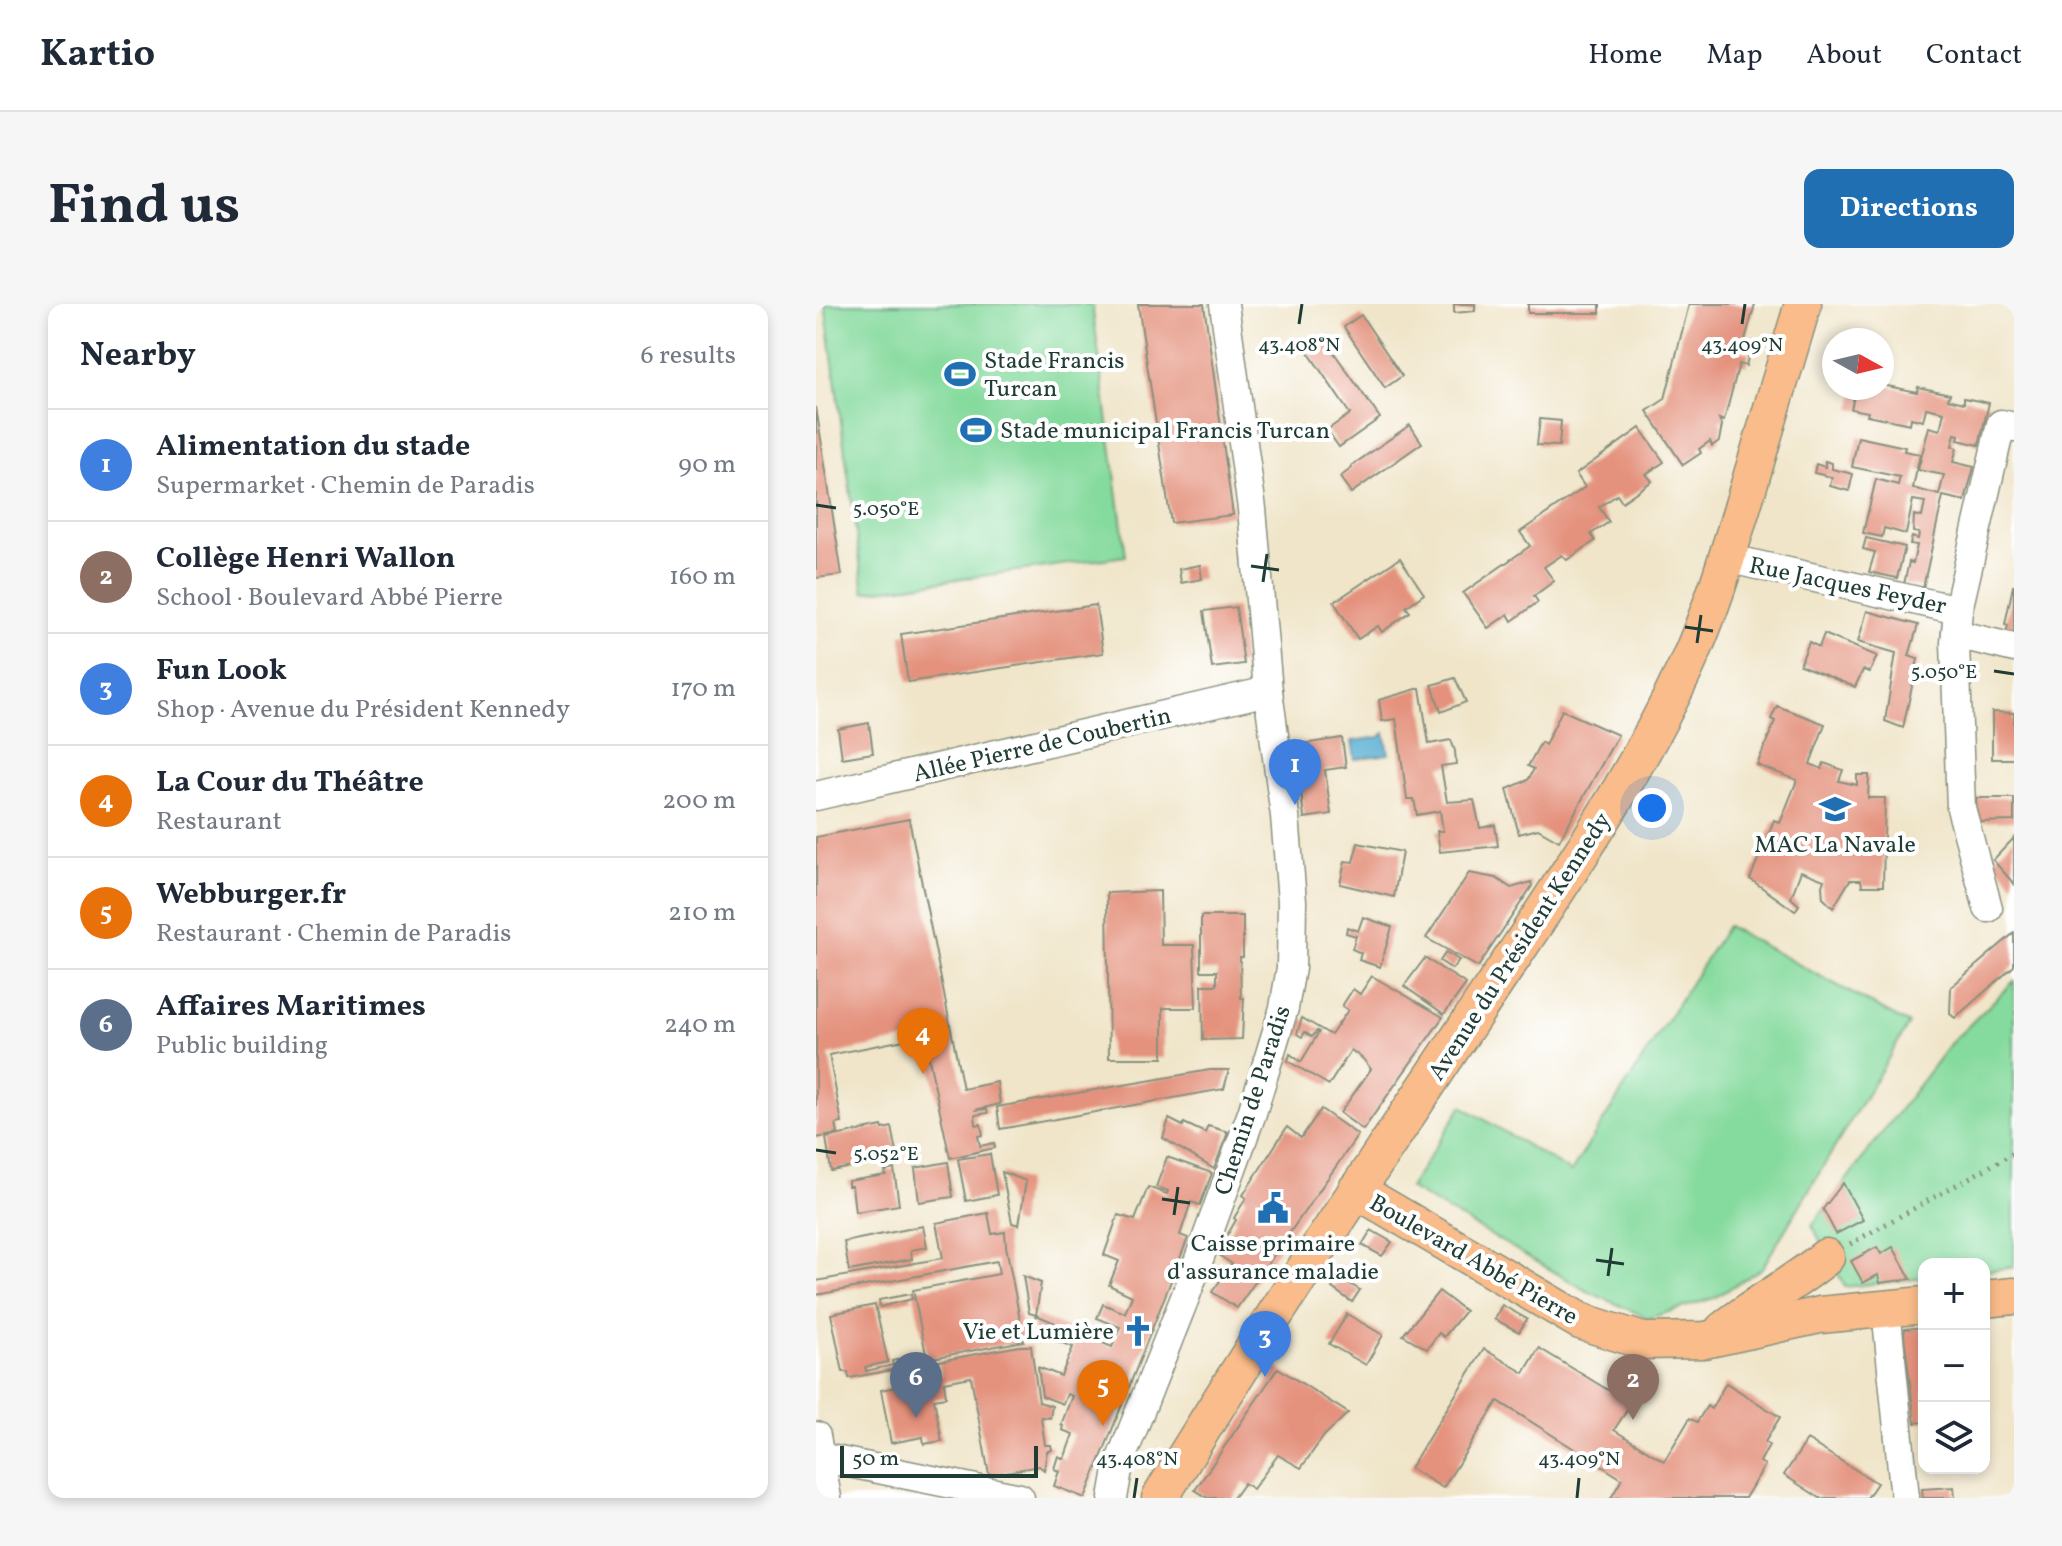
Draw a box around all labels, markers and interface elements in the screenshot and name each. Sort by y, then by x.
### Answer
text: Kartio [40,29,155,82]
text: Home [1588,36,1662,75]
text: Map [1706,36,1762,75]
text: About [1806,36,1882,75]
text: Contact [1926,36,2022,75]
text: Find us [48,169,240,247]
button: Directions [1804,169,2014,248]
north arrow [1822,328,1894,400]
text: 43.408°N [1258,332,1340,360]
text: 43.409°N [1701,332,1783,360]
text: Nearby [80,333,196,380]
text: 6 results [641,338,736,374]
place label: Stade Francis Turcan [984,345,1125,407]
sports icon: Stade Francis Turcan [943,357,977,391]
sports icon: Stade municipal Francis Turcan [959,413,993,447]
place label: Stade municipal Francis Turcan [1000,415,1330,449]
text: Alimentation du stade [156,426,470,468]
text: 1 [101,447,111,483]
text: 90 m [678,447,736,483]
text: Supermarket · Chemin de Paradis [156,468,535,504]
text: 5.050°E [853,496,919,524]
text: Collège Henri Wallon [156,538,456,580]
street label: Rue Jacques Feyder [1746,549,1949,624]
text: 2 [99,559,113,595]
text: 160 m [669,559,736,595]
text: School · Boulevard Abbé Pierre [156,580,503,616]
text: Fun Look [156,650,287,692]
text: 5.050°E [1911,659,1977,687]
text: 3 [99,671,113,707]
text: 170 m [671,671,736,707]
text: Shop · Avenue du Président Kennedy [156,692,570,728]
street label: Allée Pierre de Coubertin [910,700,1175,792]
pin: 1 [1269,739,1321,805]
text: La Cour du Théâtre [156,762,424,804]
text: 4 [98,783,114,819]
text: 200 m [662,783,736,819]
your location [1632,788,1672,828]
school or university icon: MAC La Navale [1818,792,1852,826]
text: Restaurant [156,804,282,840]
street label: Avenue du Président Kennedy [1421,806,1620,1088]
place label: MAC La Navale [1754,829,1916,863]
text: Webburger.fr [156,874,346,916]
text: 5 [100,895,112,931]
text: 210 m [668,895,736,931]
text: Restaurant · Chemin de Paradis [156,916,512,952]
text: Affaires Maritimes [156,986,426,1028]
street label: Chemin de Paradis [1207,1001,1301,1200]
text: 6 [99,1007,113,1043]
text: 240 m [664,1007,736,1043]
pin: 4 [897,1008,949,1074]
text: Public building [156,1028,328,1064]
text: 5.052°E [853,1141,919,1169]
street label: Boulevard Abbé Pierre [1362,1187,1584,1334]
public building icon: Caisse primaire d'assurance maladie [1256,1191,1290,1225]
place label: Caisse primaire d'assurance maladie [1167,1228,1379,1290]
map controls [1918,1258,1990,1474]
button: + [1918,1258,1990,1330]
pin: 3 [1239,1311,1291,1377]
church icon: Vie et Lumière [1121,1314,1155,1348]
place label: Vie et Lumière [962,1316,1114,1350]
button: − [1918,1330,1990,1402]
pin: 6 [890,1352,942,1418]
pin: 2 [1607,1354,1659,1420]
pin: 5 [1077,1360,1129,1426]
button: layers [1918,1402,1990,1474]
scale bar [840,1442,1038,1478]
text: 50 m [852,1444,899,1475]
text: 43.408°N [1096,1446,1178,1474]
text: 43.409°N [1538,1446,1620,1474]

